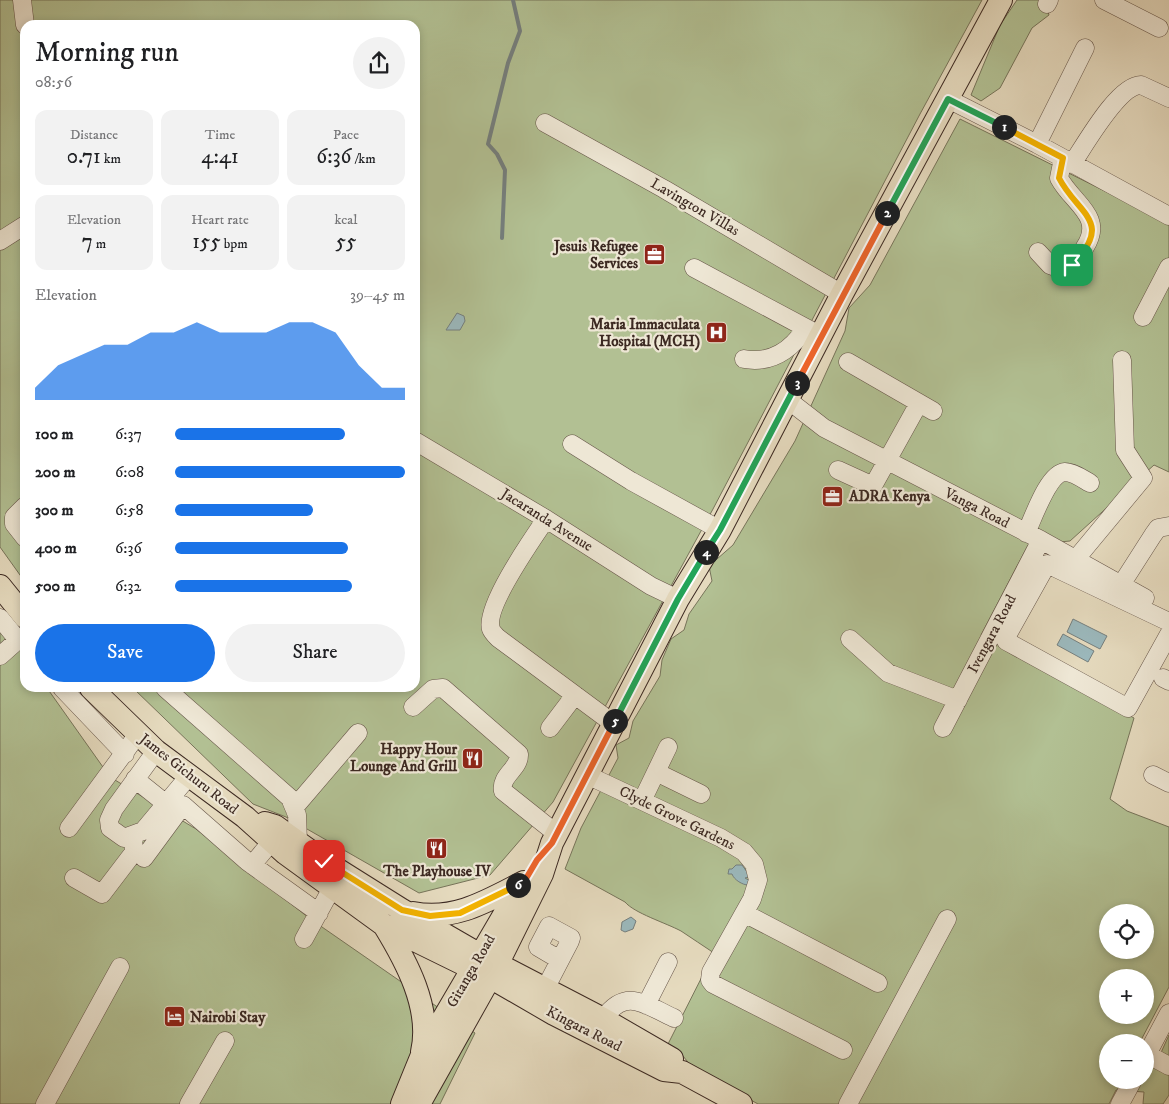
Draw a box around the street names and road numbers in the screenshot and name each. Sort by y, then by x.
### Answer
street label: Lavington Villas [647,174,743,240]
street label: Jacaranda Avenue [496,483,597,556]
street label: Vanga Road [940,483,1013,533]
street label: Ivengara Road [963,591,1021,677]
street label: James Gichuru Road [134,728,243,819]
street label: Clyde Grove Gardens [616,782,738,854]
street label: Gitanga Road [442,931,500,1011]
street label: Kingara Road [543,1002,625,1056]

